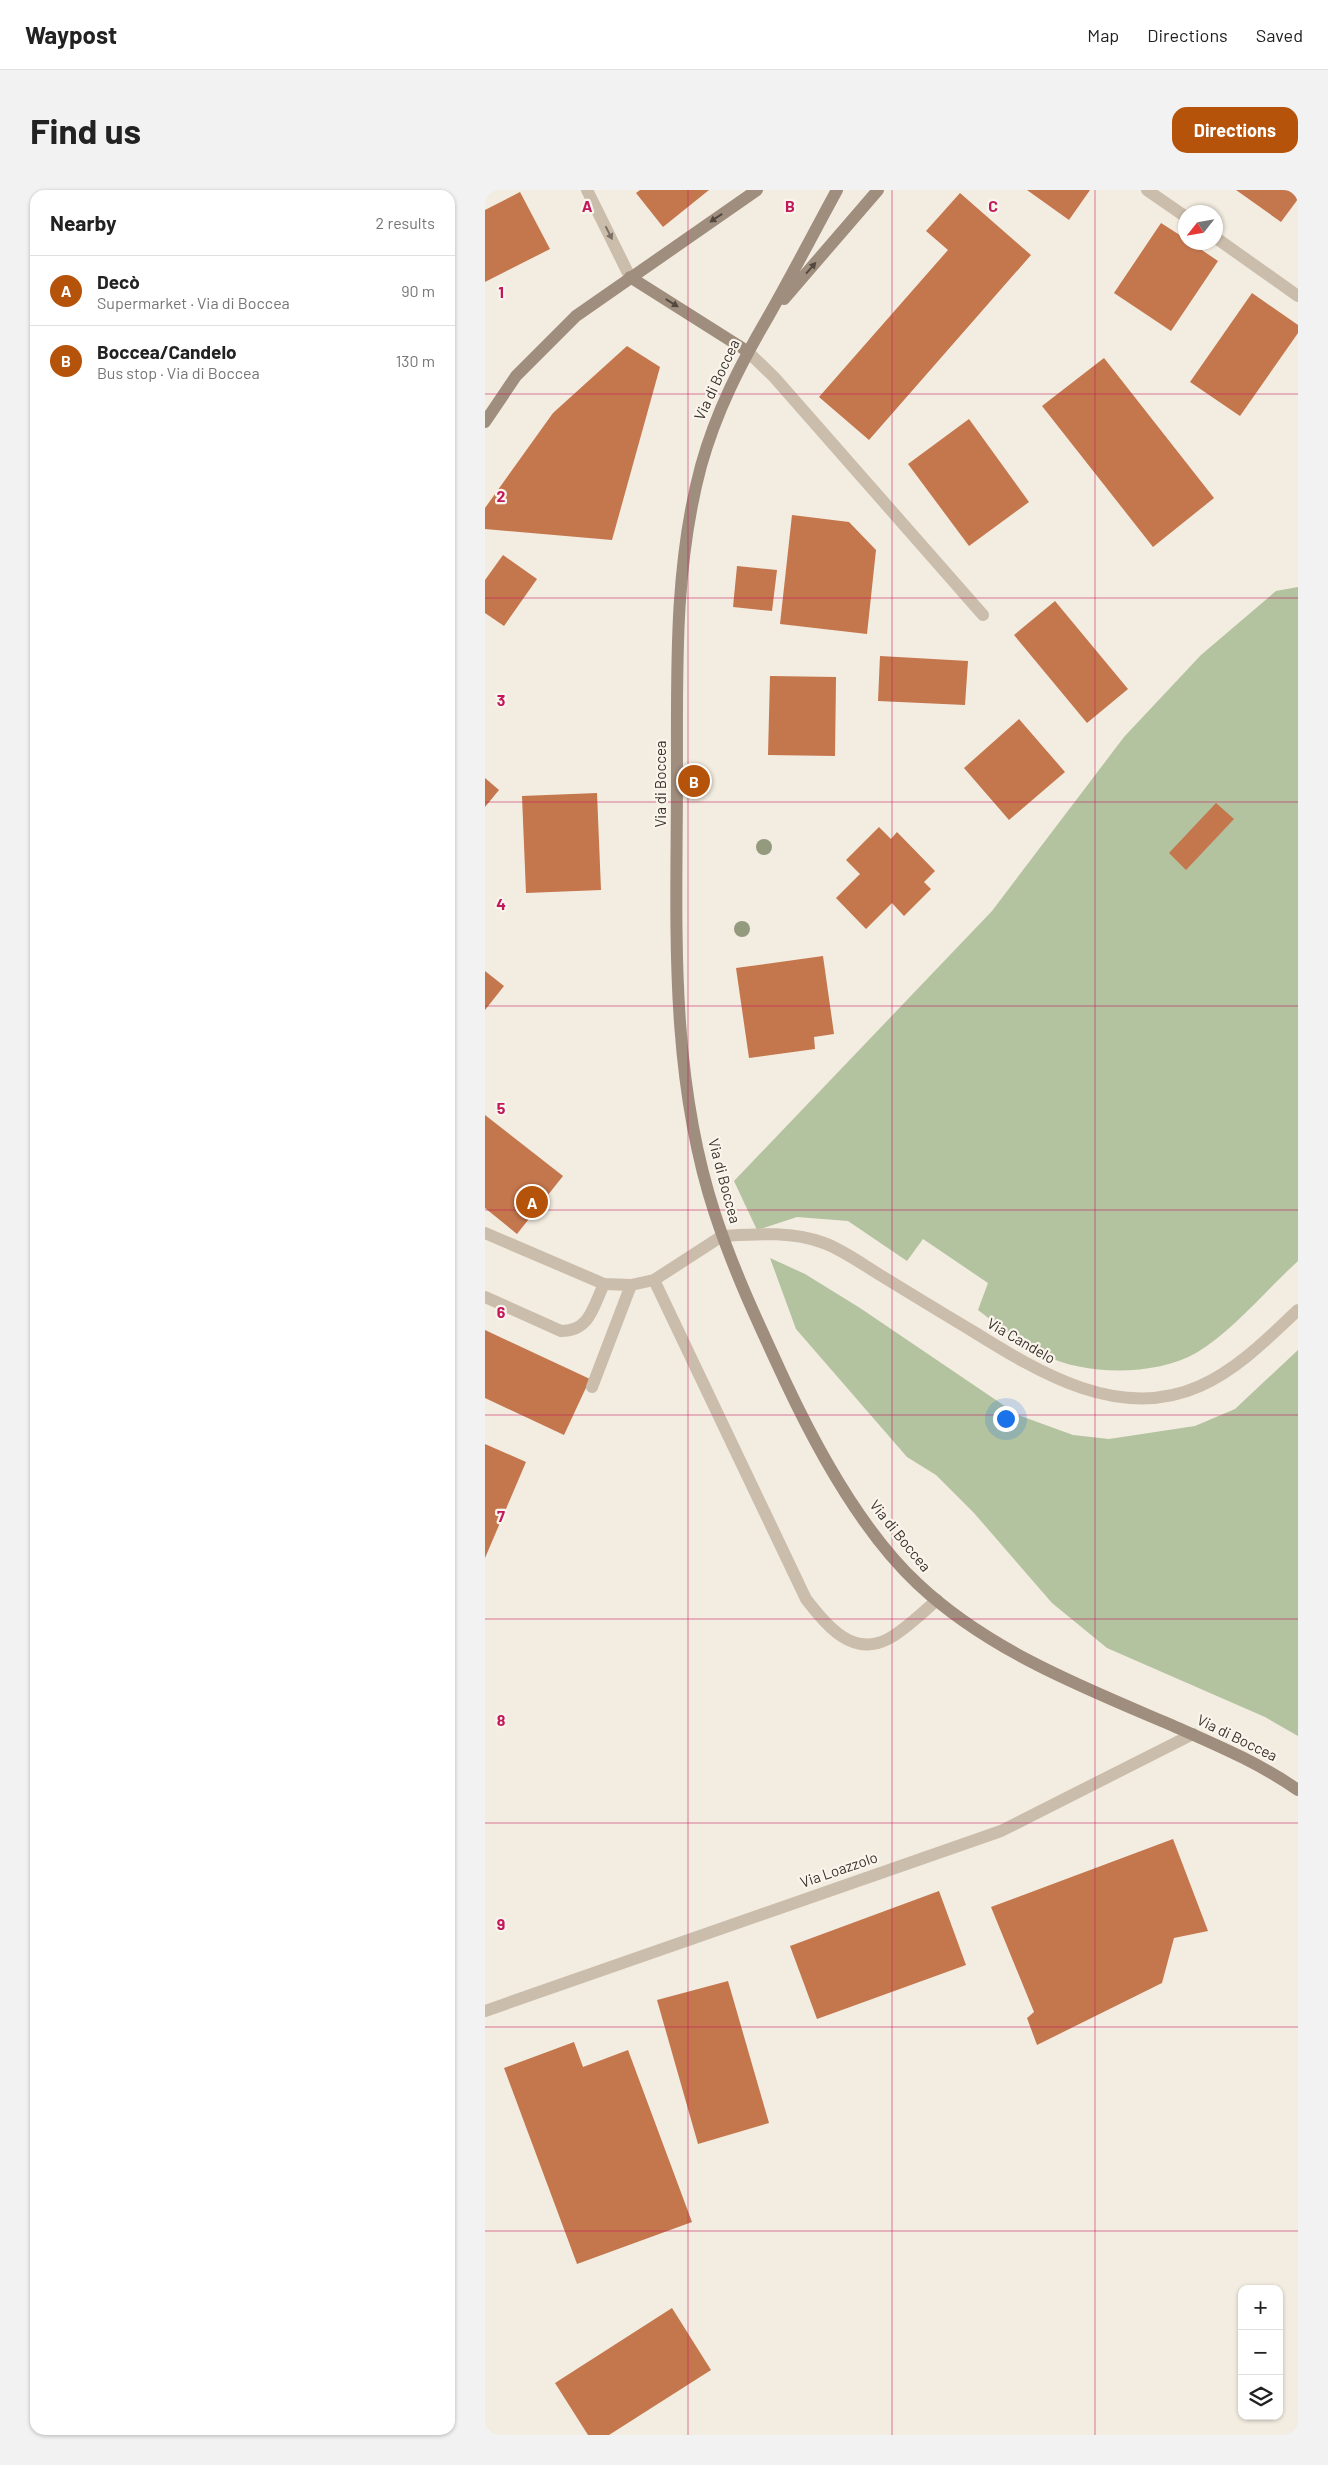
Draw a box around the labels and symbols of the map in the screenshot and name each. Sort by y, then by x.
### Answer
text: A [582,196,593,215]
text: B [785,196,795,215]
text: C [988,196,998,215]
north arrow [1178,205,1223,250]
one-way arrow [710,213,723,223]
one-way arrow [605,226,613,240]
one-way arrow [805,262,817,274]
text: 1 [498,282,504,301]
one-way arrow [665,298,678,307]
street label: Via di Boccea [690,336,743,423]
text: 2 [497,486,506,505]
text: 3 [497,690,505,709]
street label: Via di Boccea [651,740,669,828]
pin: B [678,762,710,800]
text: 4 [496,894,506,913]
text: 5 [497,1098,506,1117]
street label: Via di Boccea [705,1136,745,1225]
pin: A [516,1183,548,1221]
text: 6 [497,1302,506,1321]
street label: Via Candelo [984,1313,1059,1367]
your location [993,1406,1019,1432]
street label: Via di Boccea [866,1496,935,1575]
text: 7 [497,1506,505,1525]
text: 8 [497,1710,506,1729]
street label: Via di Boccea [1194,1710,1280,1764]
street label: Via Loazzolo [798,1847,880,1891]
text: 9 [497,1914,505,1933]

